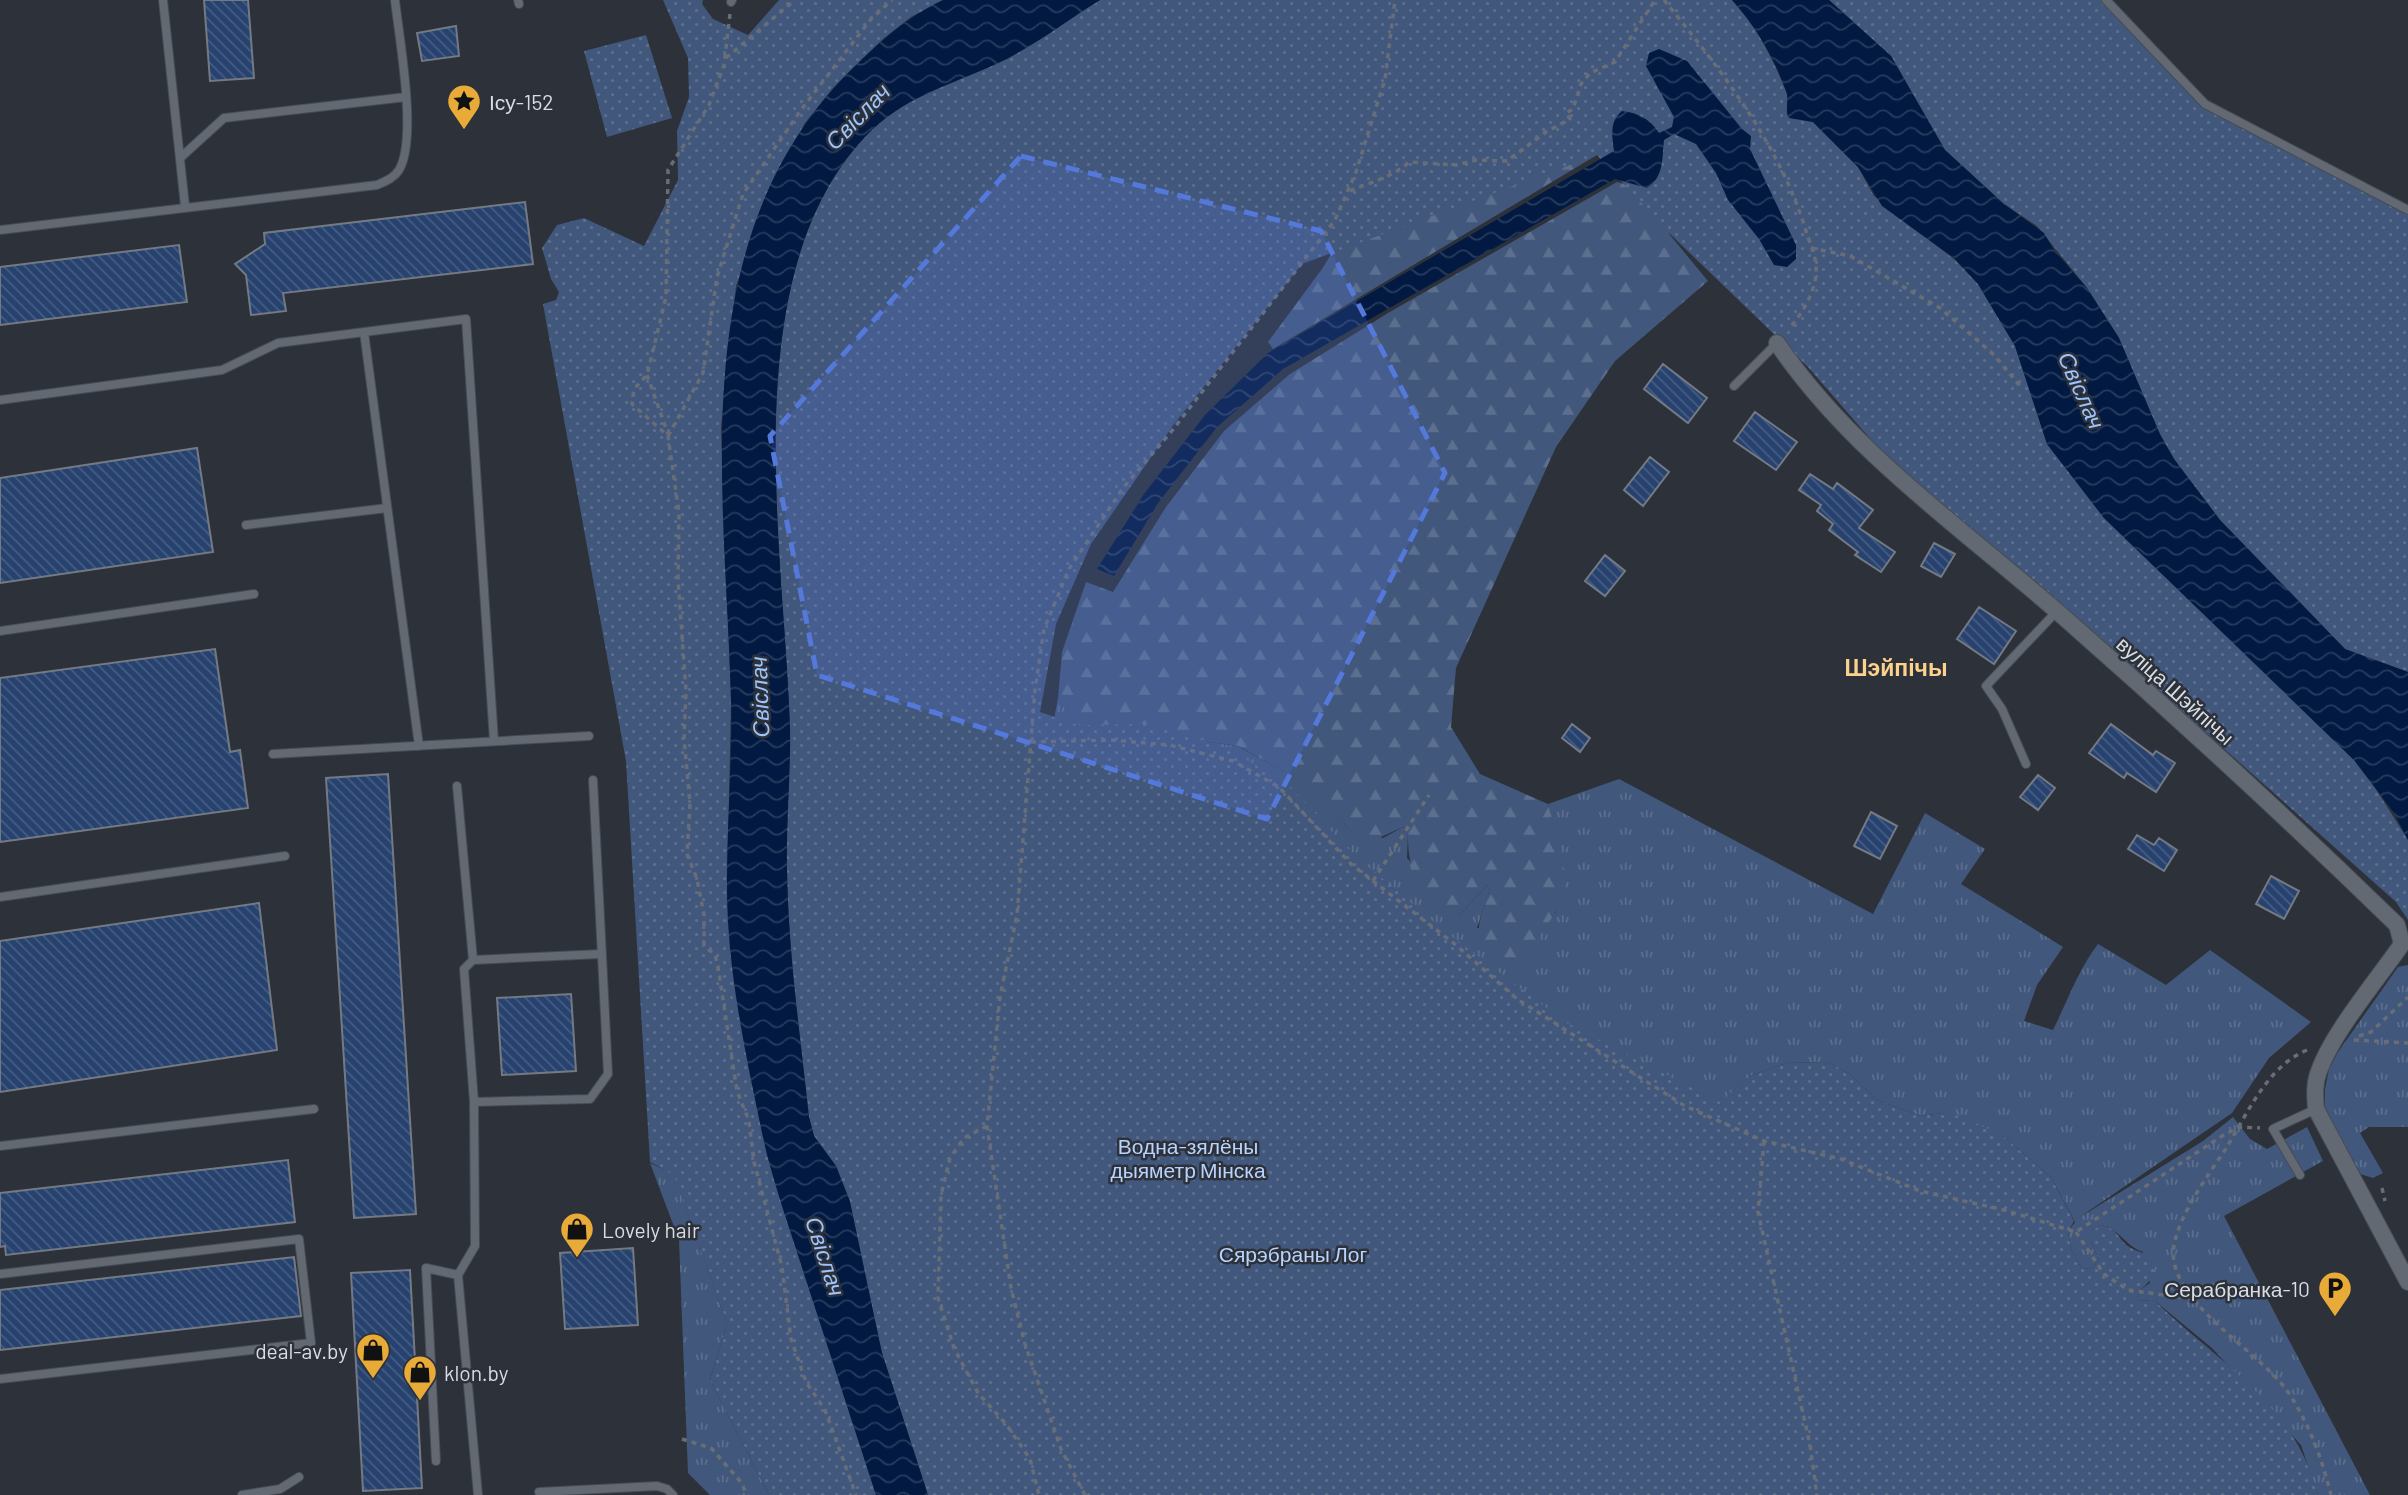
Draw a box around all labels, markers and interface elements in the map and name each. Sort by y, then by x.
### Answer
water label: Свіслач [819,77,895,155]
place icon: Ісу-152 [445,82,483,131]
place label: Ісу-152 [489,89,554,114]
water label: Свіслач [2053,347,2111,433]
street label: вуліца Шэйпічы [2112,631,2240,749]
district label: Шэйпічы [1844,653,1948,681]
water label: Свіслач [744,656,774,738]
park label: Водна-зялёны дыяметр Мінска [1110,1133,1266,1182]
shop icon: Lovely hair [558,1210,596,1259]
water label: Свіслач [800,1213,852,1299]
place label: Lovely hair [602,1217,700,1242]
park label: Сярэбраны Лог [1219,1241,1367,1266]
parking icon: Серабранка-10 [2316,1269,2354,1318]
place label: Серабранка-10 [2164,1276,2310,1301]
shop icon: deal-av.by [354,1331,392,1380]
place label: deal-av.by [255,1338,348,1363]
shop icon: klon.by [401,1353,439,1402]
place label: klon.by [444,1360,509,1385]

